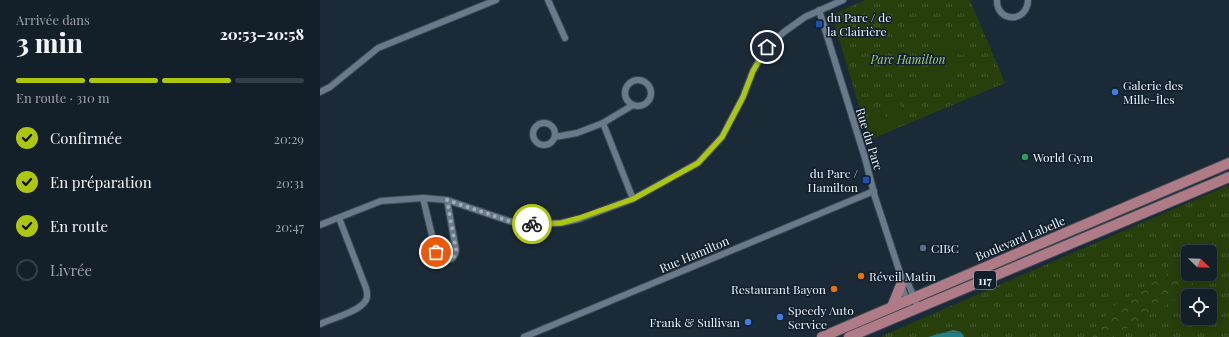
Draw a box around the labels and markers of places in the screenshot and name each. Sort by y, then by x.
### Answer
place label: du Parc / de la Clairière [827,9,891,39]
marker: du Parc / de la Clairière [814,19,824,29]
pin [750,30,784,64]
place label: Galerie des Mille-Îles [1123,77,1183,107]
marker: Galerie des Mille-Îles [1110,87,1120,97]
place label: World Gym [1032,149,1093,165]
marker: World Gym [1020,152,1030,162]
place label: du Parc / Hamilton [807,165,859,195]
marker: du Parc / Hamilton [861,175,871,185]
pin [419,235,453,269]
place label: CIBC [931,240,959,256]
marker: CIBC [918,243,928,253]
place label: Réveil Matin [869,268,936,284]
marker: Réveil Matin [856,271,866,281]
place label: Restaurant Bayon [731,281,826,297]
marker: Restaurant Bayon [829,284,839,294]
place label: Speedy Auto Service [788,302,854,332]
marker: Speedy Auto Service [775,312,785,322]
place label: Frank & Sullivan [649,314,740,330]
marker: Frank & Sullivan [743,317,753,327]

